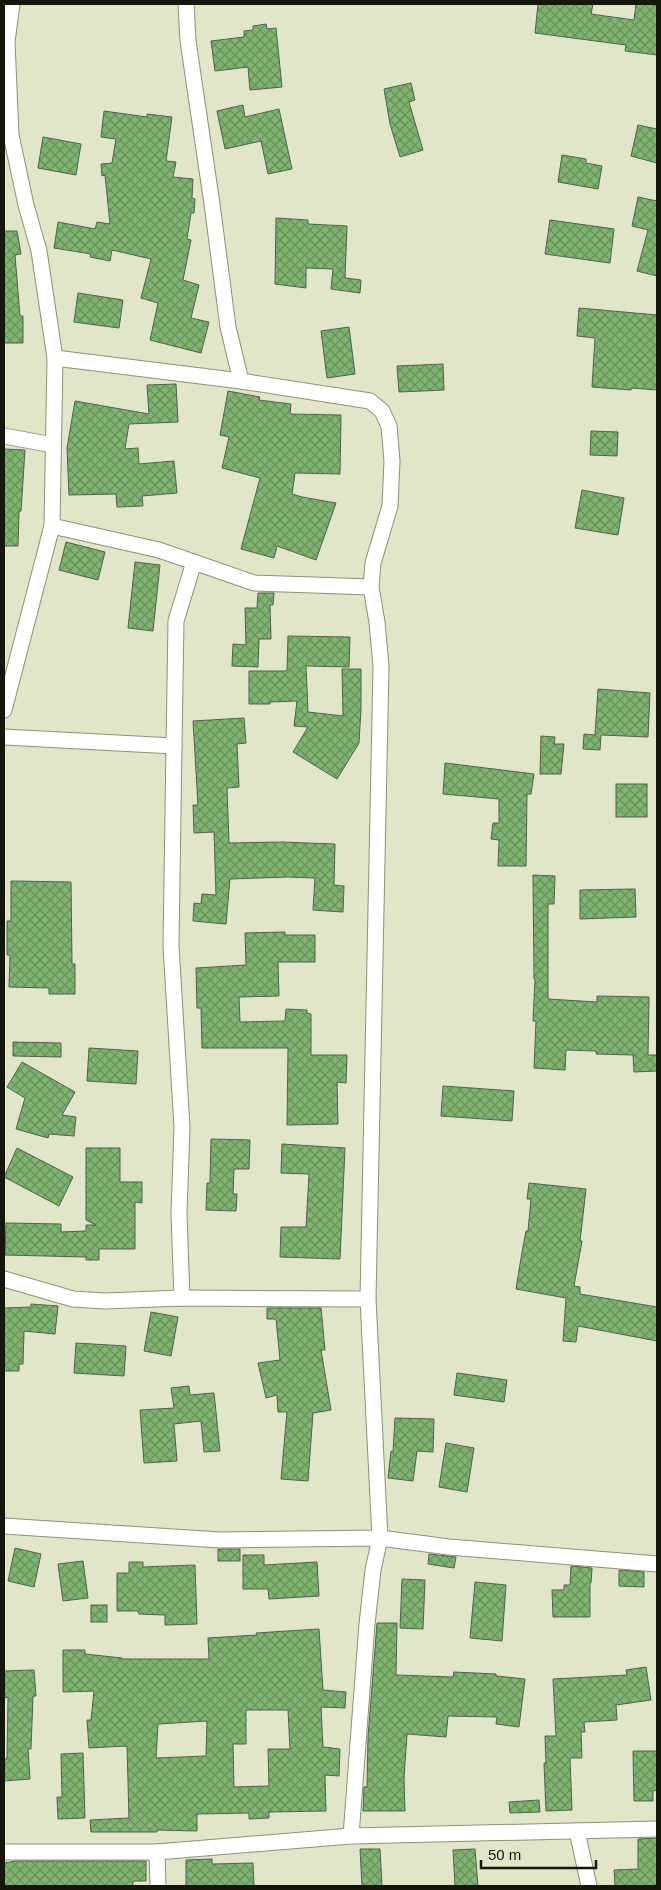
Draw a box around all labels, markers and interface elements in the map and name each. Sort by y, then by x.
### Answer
scale bar [481,1838,596,1870]
text: 50 m [488,1846,521,1863]

